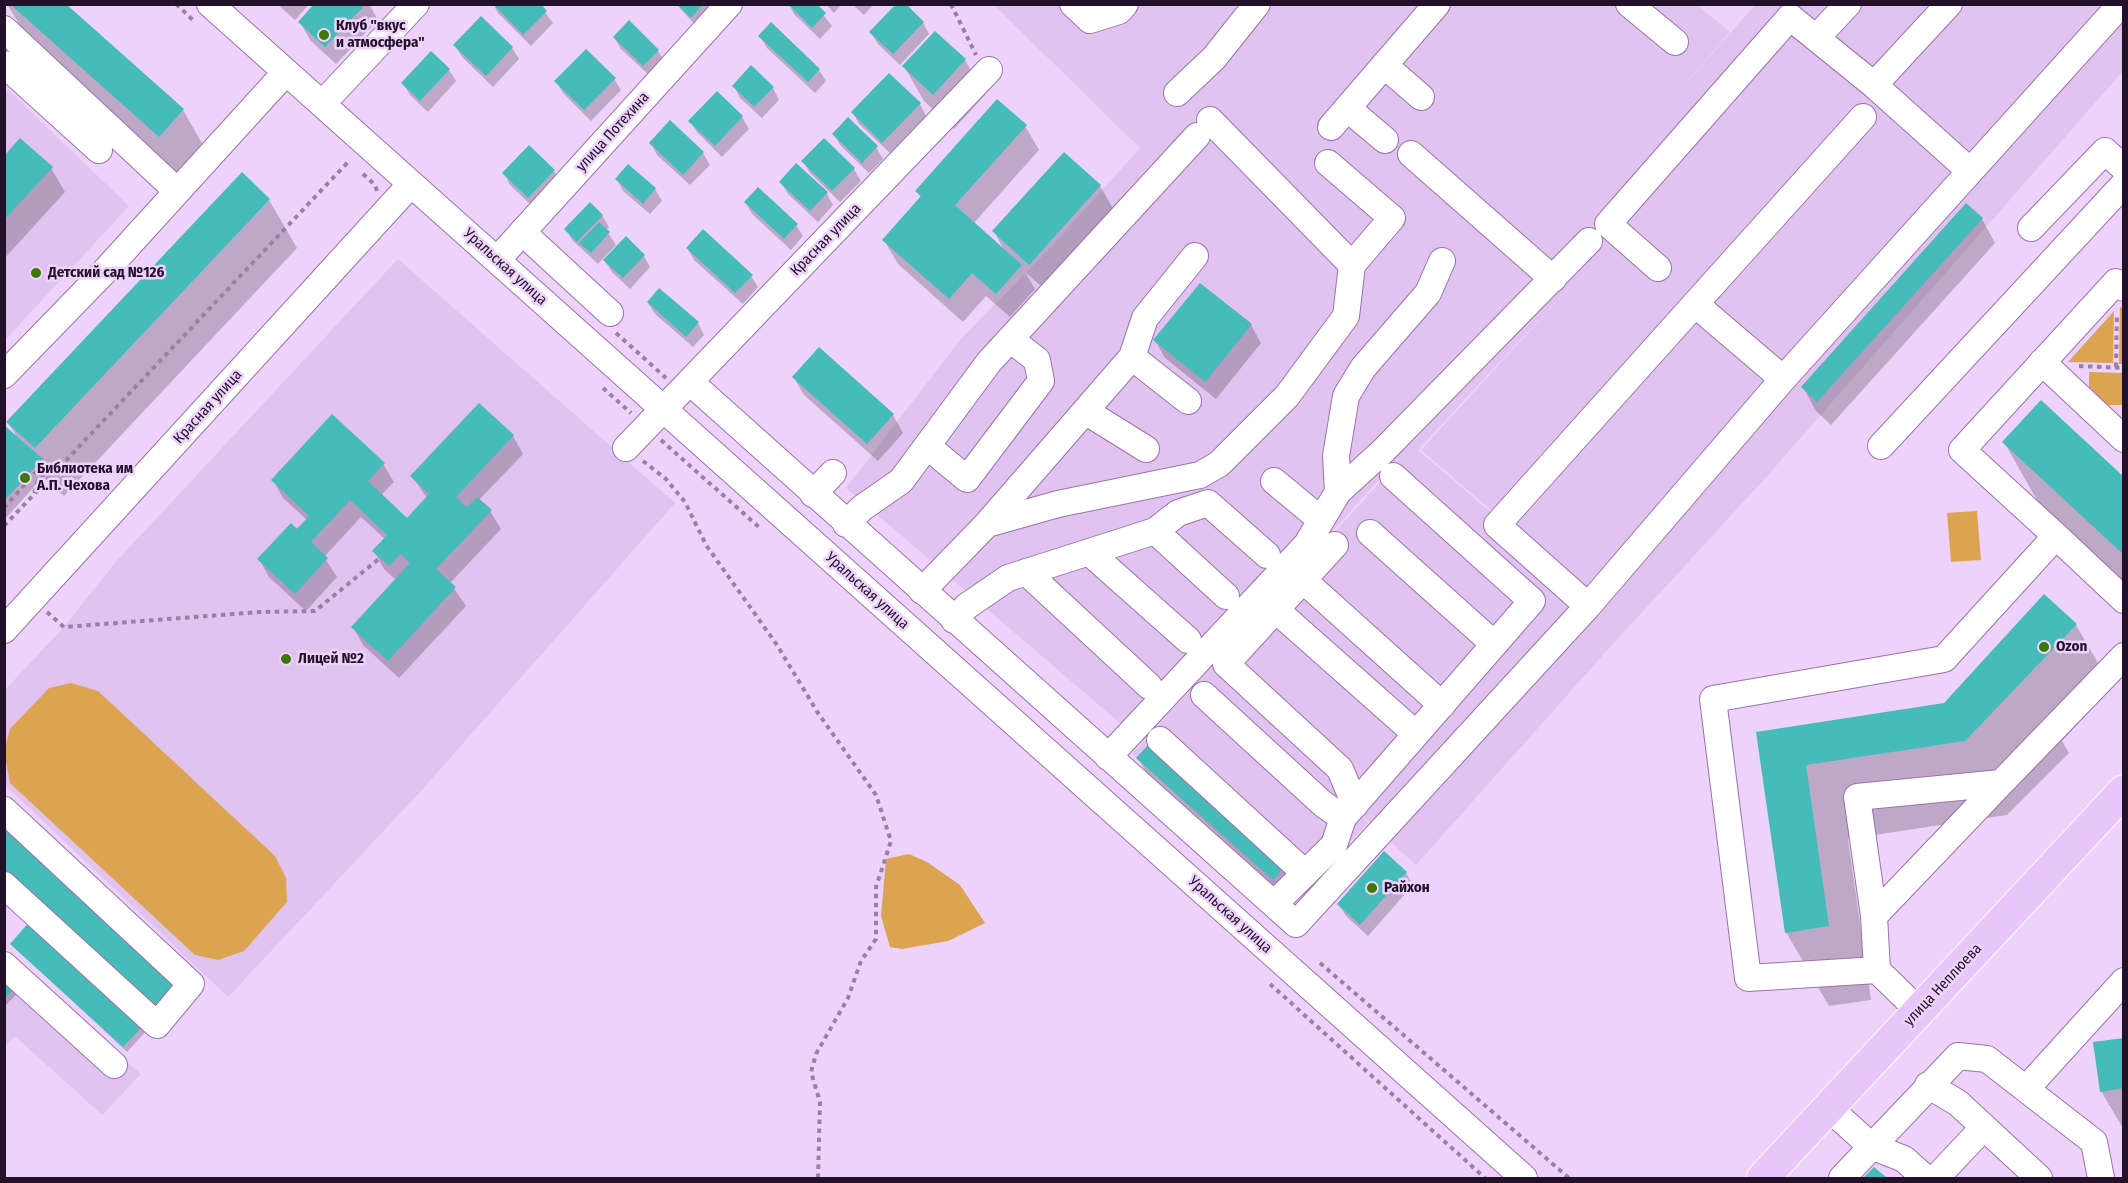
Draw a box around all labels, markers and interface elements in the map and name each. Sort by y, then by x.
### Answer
place label: Клуб "вкус и атмосфера" [336,17,425,52]
marker: Клуб "вкус и атмосфера" [317,28,331,42]
street label: улица Потехина [573,89,653,175]
street label: Красная улица [787,200,865,280]
street label: Уральская улица [459,225,551,309]
place label: Детский сад №126 [48,264,164,282]
marker: Детский сад №126 [29,266,43,280]
street label: Красная улица [170,366,246,448]
place label: Библиотека им А.П. Чехова [37,460,133,495]
marker: Библиотека им А.П. Чехова [18,471,32,485]
street label: Уральская улица [821,549,913,633]
place label: Ozon [2056,638,2087,656]
marker: Ozon [2037,640,2051,654]
place label: Лицей №2 [298,650,364,668]
marker: Лицей №2 [279,652,293,666]
street label: Уральская улица [1184,873,1276,957]
place label: Райхон [1384,879,1430,897]
marker: Райхон [1365,881,1379,895]
street label: улица Неплюева [1900,940,1986,1030]

